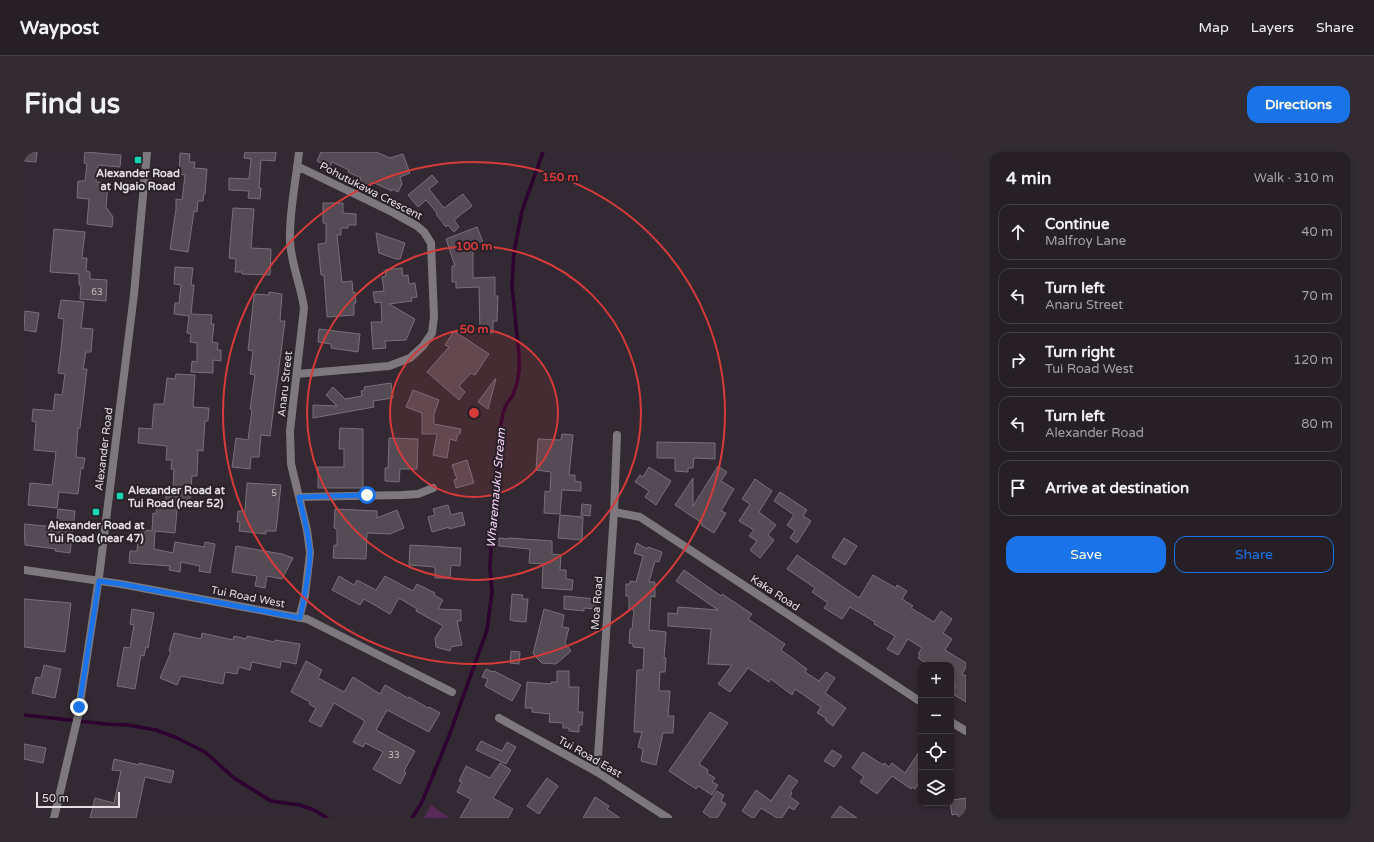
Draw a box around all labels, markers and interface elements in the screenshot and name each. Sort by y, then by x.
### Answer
text: Waypost [20,17,99,39]
text: Map [1199,19,1229,36]
text: Layers [1251,19,1294,36]
text: Share [1316,19,1354,36]
button: Directions [1247,86,1350,123]
text: Find us [24,87,120,121]
marker: Alexander Road at Ngaio Road [133,155,143,165]
street label: Pohutukawa Crescent [317,159,425,223]
place label: Alexander Road at Ngaio Road [96,167,180,194]
text: 4 min [1006,168,1051,189]
text: 150 m [542,170,578,184]
text: Walk · 310 m [1254,170,1334,186]
text: Continue [1045,215,1109,233]
icon: ahead [1007,221,1029,243]
text: 40 m [1301,224,1333,240]
text: Malfroy Lane [1045,233,1126,249]
text: 100 m [456,239,492,253]
text: Turn left [1045,279,1105,297]
icon: left [1007,285,1029,307]
house number: 63 [91,287,103,298]
text: 70 m [1301,288,1333,304]
text: Anaru Street [1045,297,1123,313]
text: 50 m [459,322,489,336]
text: Turn right [1045,343,1115,361]
icon: right [1007,349,1029,371]
street label: Anaru Street [275,350,295,418]
text: 120 m [1293,352,1333,368]
text: Tui Road West [1045,361,1134,377]
centre of rings [467,406,481,420]
street label: Alexander Road [92,407,116,491]
text: Turn left [1045,407,1105,425]
icon: left [1007,413,1029,435]
text: 80 m [1301,416,1333,432]
text: Alexander Road [1045,425,1144,441]
water label: Wharemauku Stream [484,427,508,548]
icon: arrive [1007,477,1029,499]
text: Arrive at destination [1045,479,1189,497]
place label: Alexander Road at Tui Road (near 52) [127,484,226,510]
route start [358,486,376,504]
house number: 5 [271,488,277,499]
marker: Alexander Road at Tui Road (near 52) [115,491,125,501]
marker: Alexander Road at Tui Road (near 47) [91,507,101,517]
place label: Alexander Road at Tui Road (near 47) [47,519,145,545]
button: Save [1006,536,1166,573]
button: Share [1174,536,1334,573]
street label: Kaka Road [748,572,802,614]
street label: Moa Road [589,576,605,630]
street label: Tui Road West [210,583,286,611]
map controls [918,662,954,806]
button: + [918,662,954,698]
route end [70,698,88,716]
button: − [918,698,954,734]
street label: Tui Road East [556,734,624,780]
button: locate [918,734,954,770]
house number: 33 [388,750,400,761]
button: layers [918,770,954,806]
scale bar [36,790,120,809]
text: 50 m [42,792,69,805]

